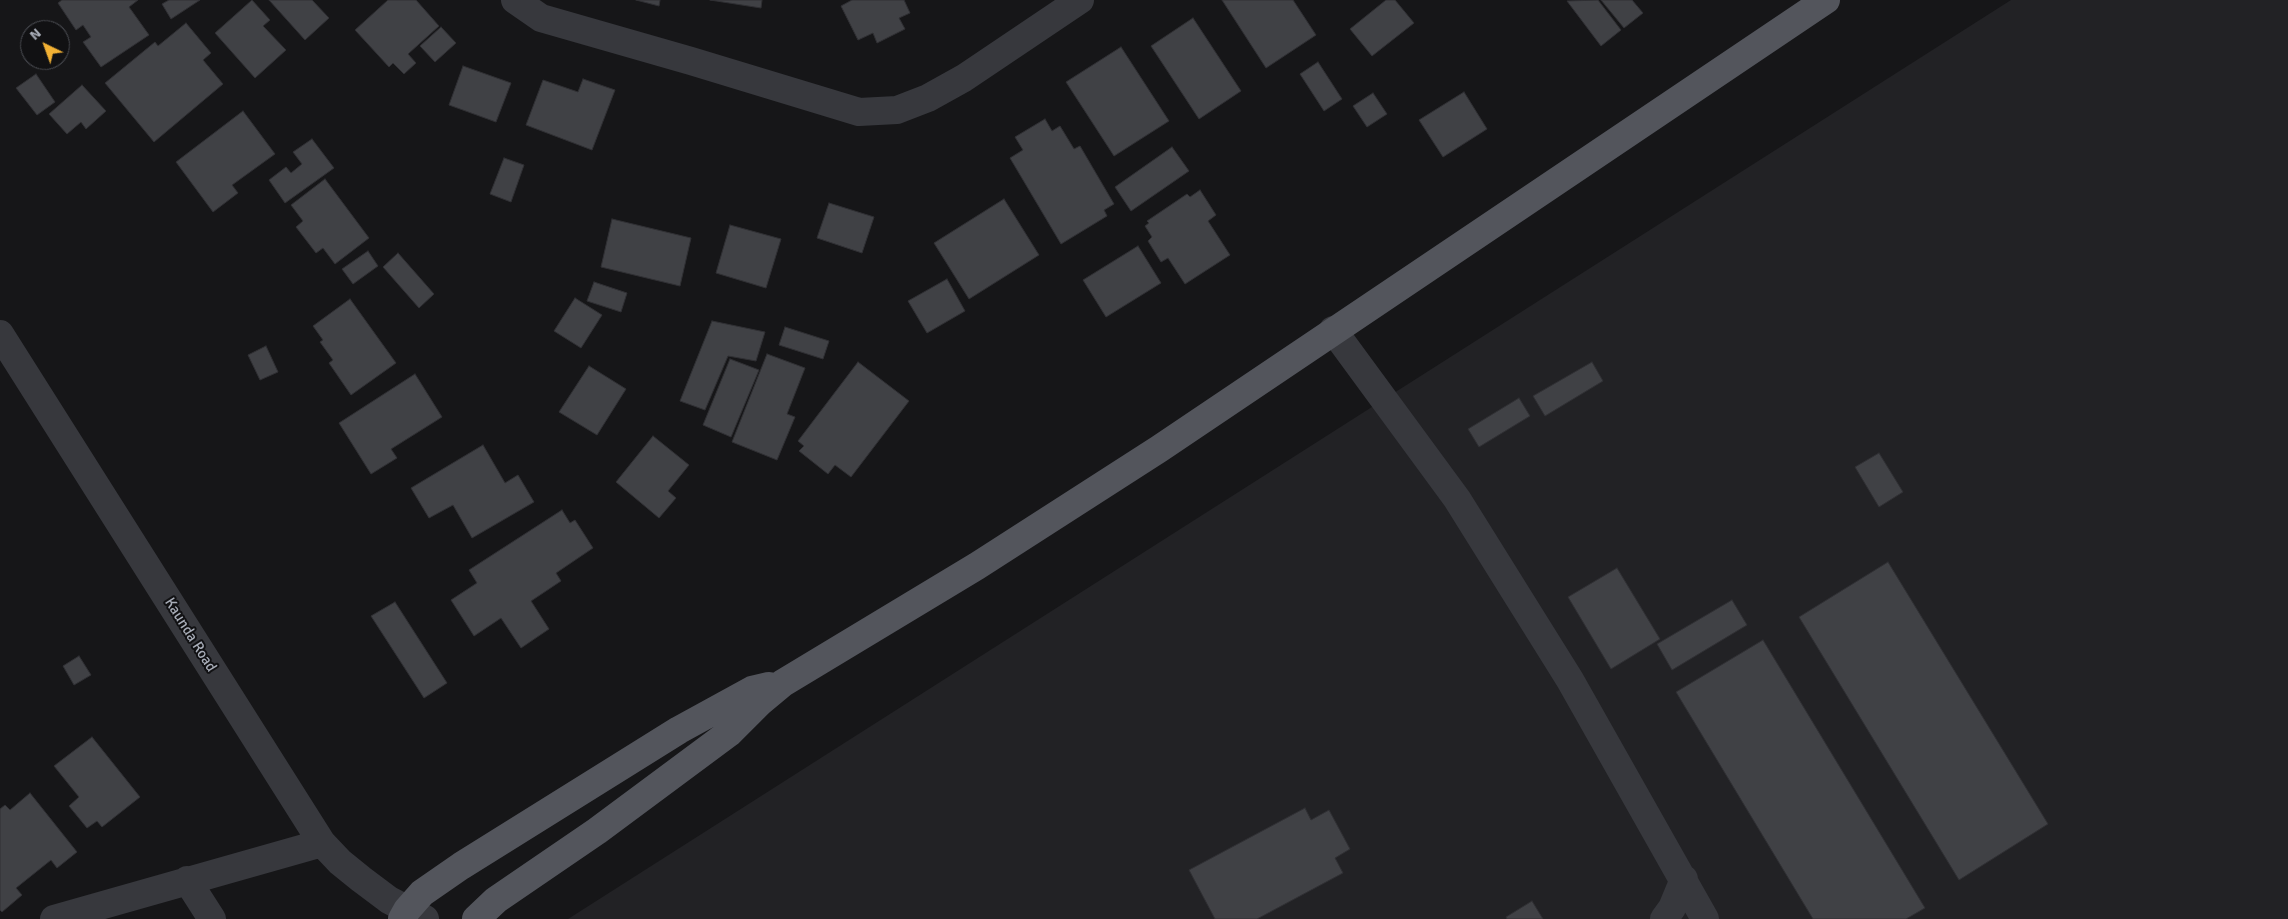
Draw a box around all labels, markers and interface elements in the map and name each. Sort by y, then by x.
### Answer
north arrow [20,20,70,70]
text: N [26,25,45,44]
street label: Kaunda Road [160,595,220,675]

